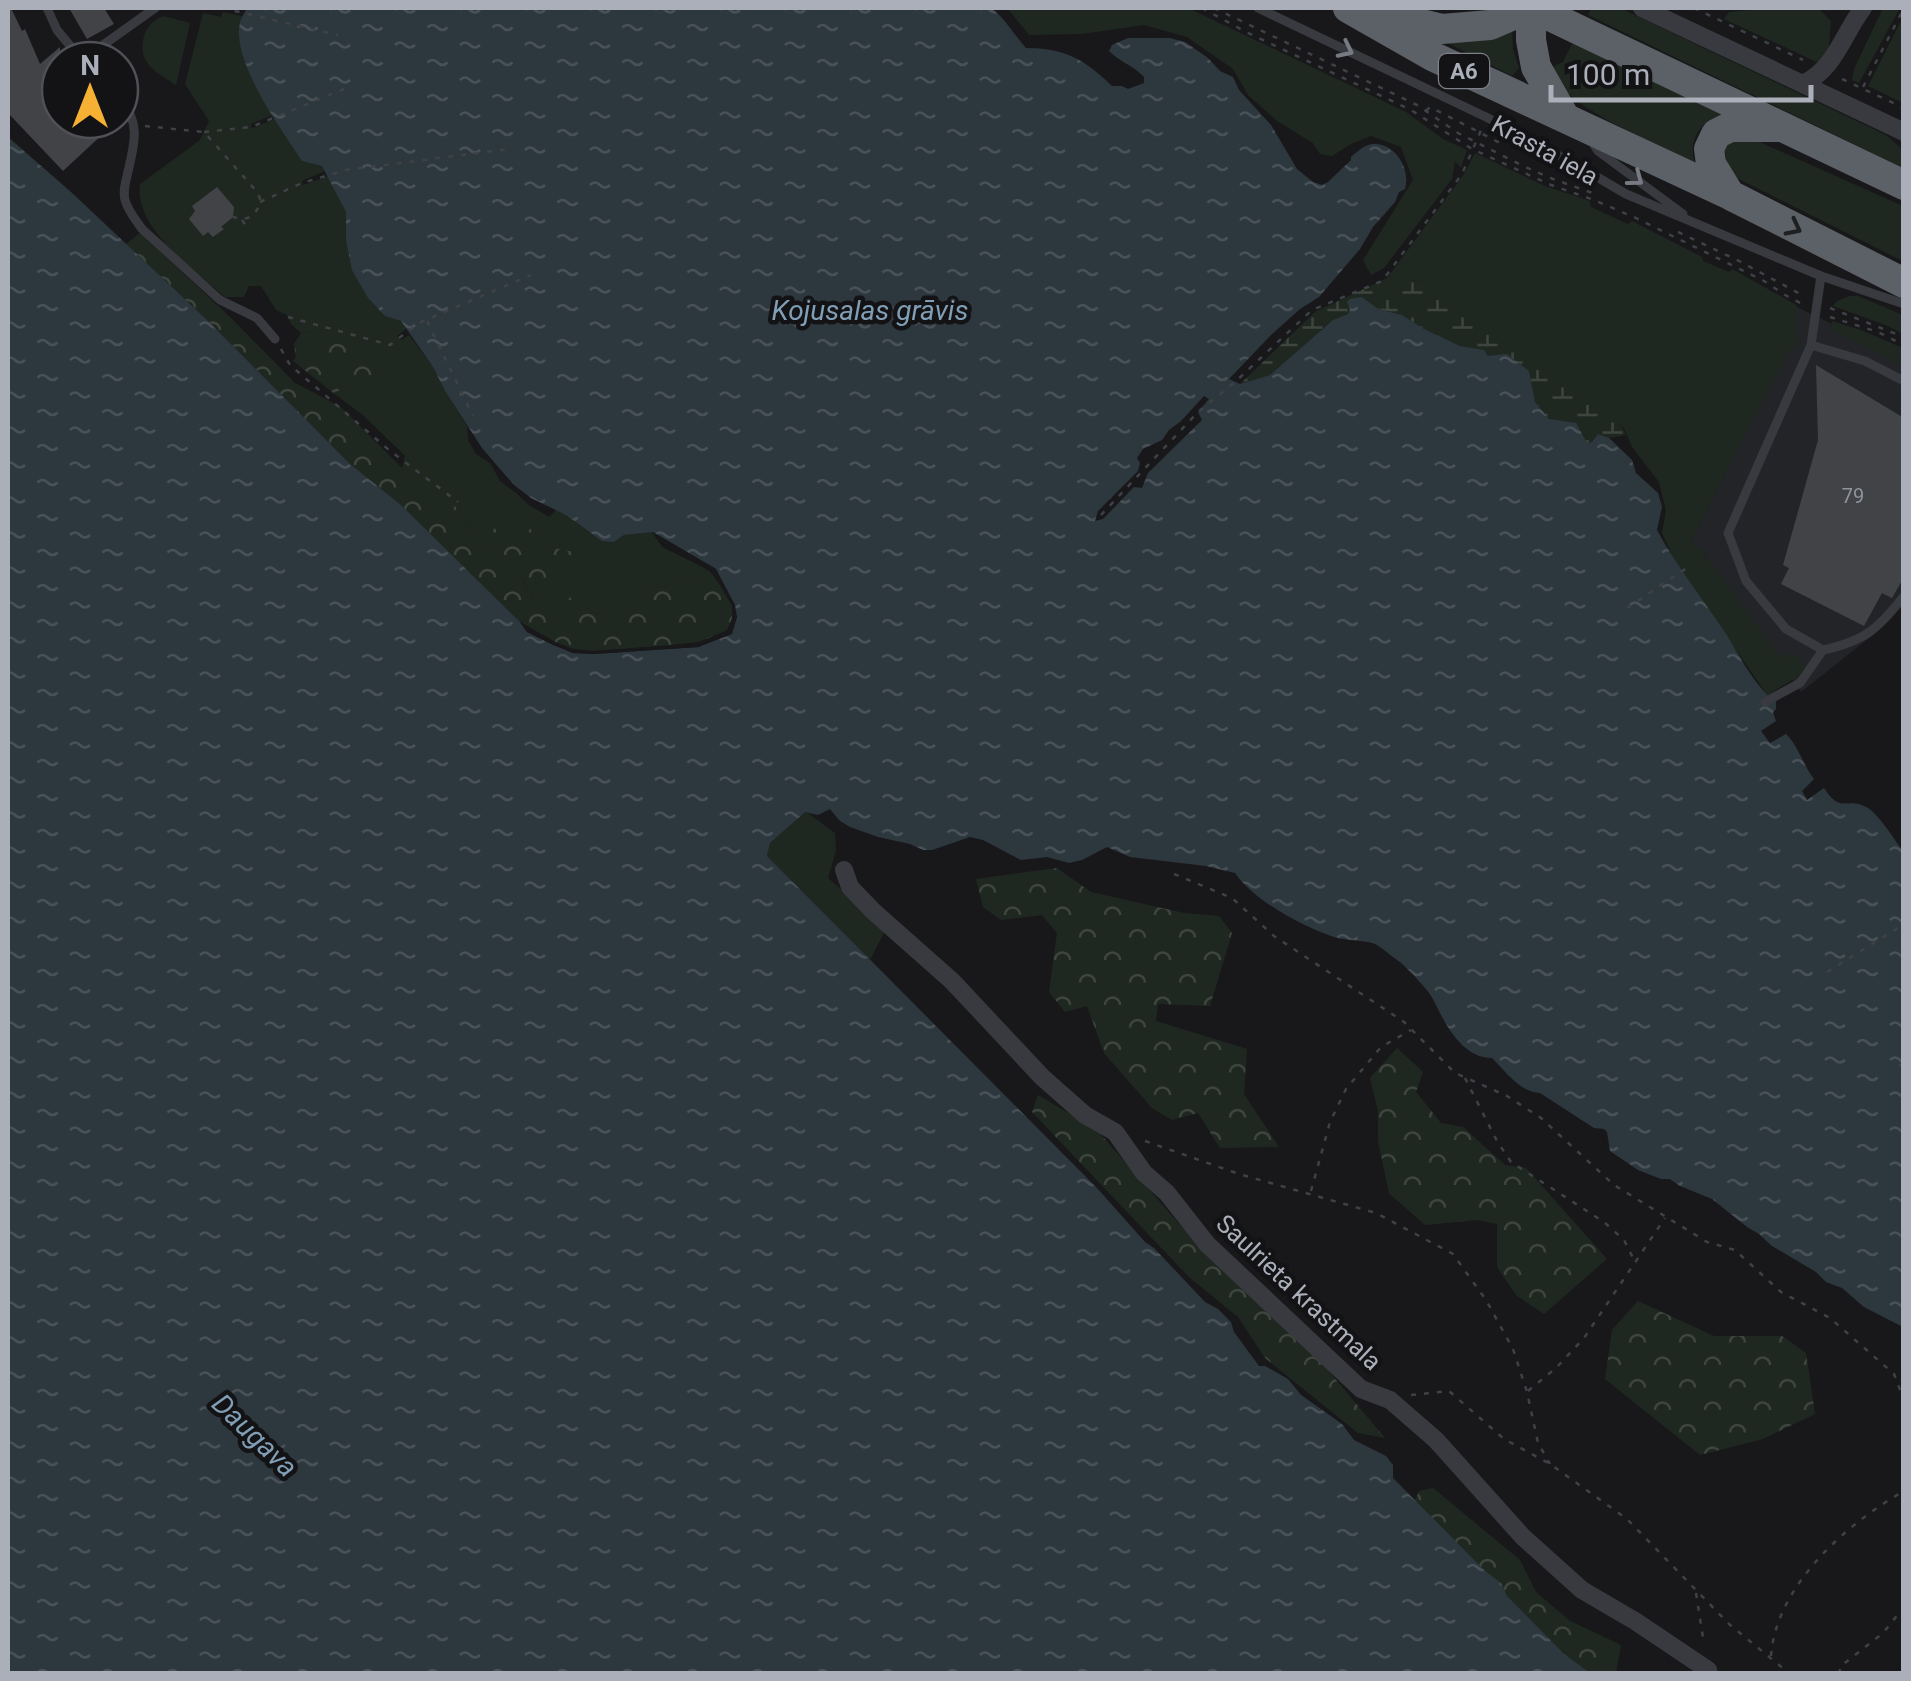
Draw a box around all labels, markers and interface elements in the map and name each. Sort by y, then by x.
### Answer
one-way arrow [1336,37,1354,57]
north arrow [40,40,140,140]
scale bar [1551,40,1811,102]
text: N [80,49,100,82]
road number: A6 [1439,54,1489,88]
text: 100 m [1566,57,1650,92]
street label: Krasta iela [1486,109,1603,192]
one-way arrow [1625,167,1643,184]
one-way arrow [1783,215,1801,235]
water label: Kojusalas grāvis [772,294,968,327]
house number: 79 [1842,484,1864,508]
street label: Saulrieta krastmala [1210,1209,1387,1376]
water label: Daugava [205,1387,304,1484]

